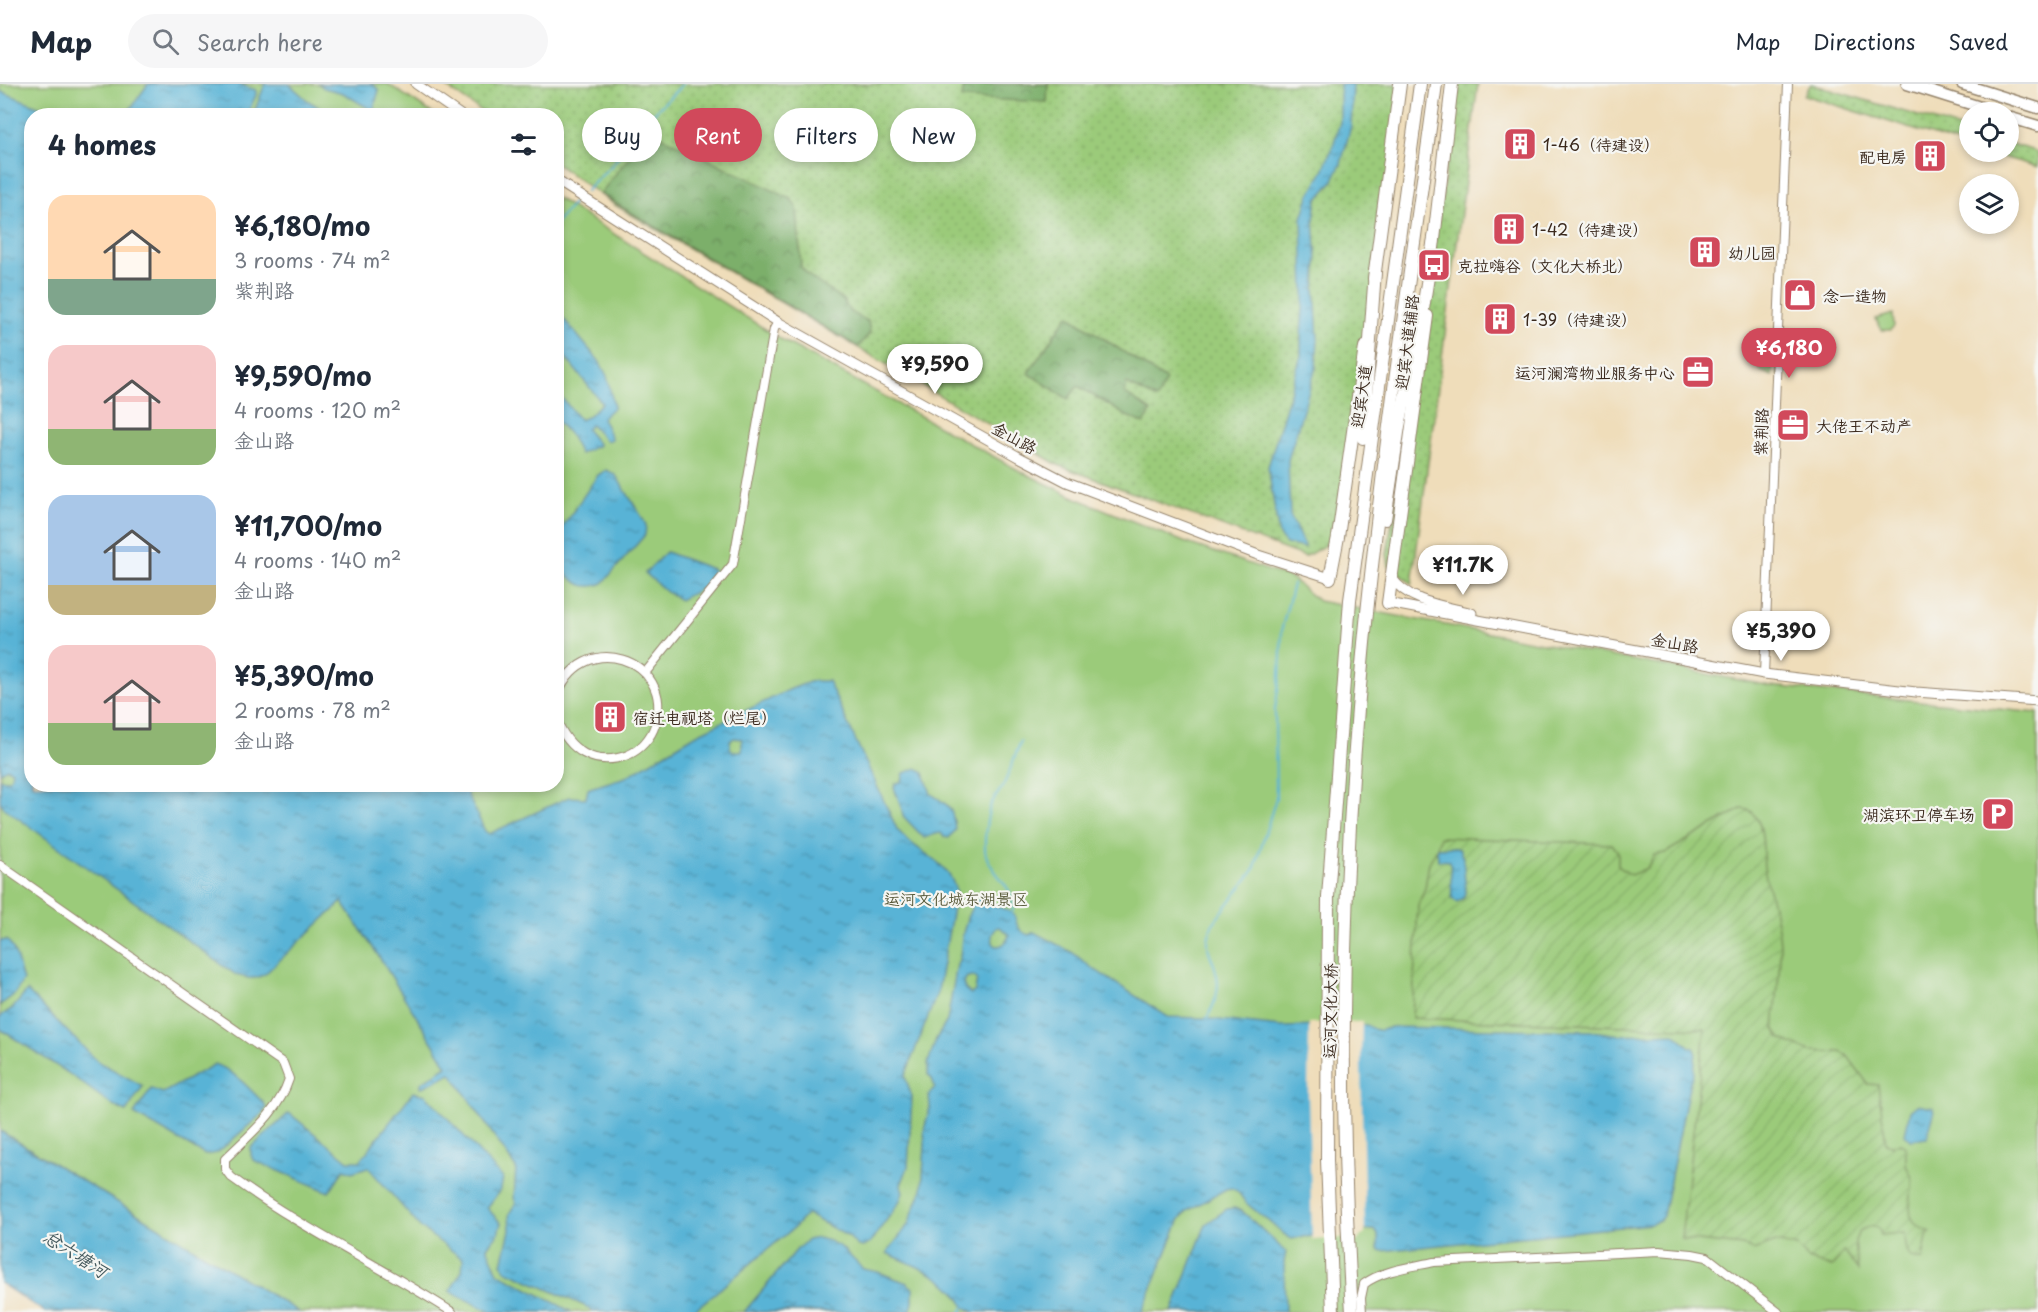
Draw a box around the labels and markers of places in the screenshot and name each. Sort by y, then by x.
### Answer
building icon: 1-46（待建设） [1502,126,1538,162]
place label: 1-46（待建设） [1543,132,1660,156]
building icon: 配电房 [1912,138,1948,174]
place label: 配电房 [1859,144,1907,168]
building icon: 1-42（待建设） [1491,211,1527,247]
place label: 1-42（待建设） [1532,217,1648,241]
building icon: 幼儿园 [1687,234,1723,270]
place label: 幼儿园 [1728,240,1776,264]
bus stop icon: 克拉嗨谷（文化大桥北） [1416,247,1452,283]
place label: 克拉嗨谷（文化大桥北） [1457,253,1633,277]
shop icon: 念一造物 [1782,277,1818,313]
place label: 念一造物 [1823,283,1887,307]
building icon: 1-39（待建设） [1482,301,1518,337]
place label: 1-39（待建设） [1523,307,1637,331]
pin: ¥6,180 [1740,328,1838,379]
pin: ¥9,590 [886,344,984,395]
office icon: 运河澜湾物业服务中心 [1680,354,1716,390]
place label: 运河澜湾物业服务中心 [1515,360,1675,384]
office icon: 大佬王不动产 [1775,407,1811,443]
place label: 大佬王不动产 [1816,413,1912,437]
pin: ¥11.7K [1414,545,1512,596]
pin: ¥5,390 [1732,611,1830,662]
building icon: 宿迁电视塔（烂尾） [592,699,628,735]
place label: 宿迁电视塔（烂尾） [633,705,777,729]
parking icon: 湖滨环卫停车场 [1980,796,2016,832]
place label: 湖滨环卫停车场 [1863,802,1975,826]

